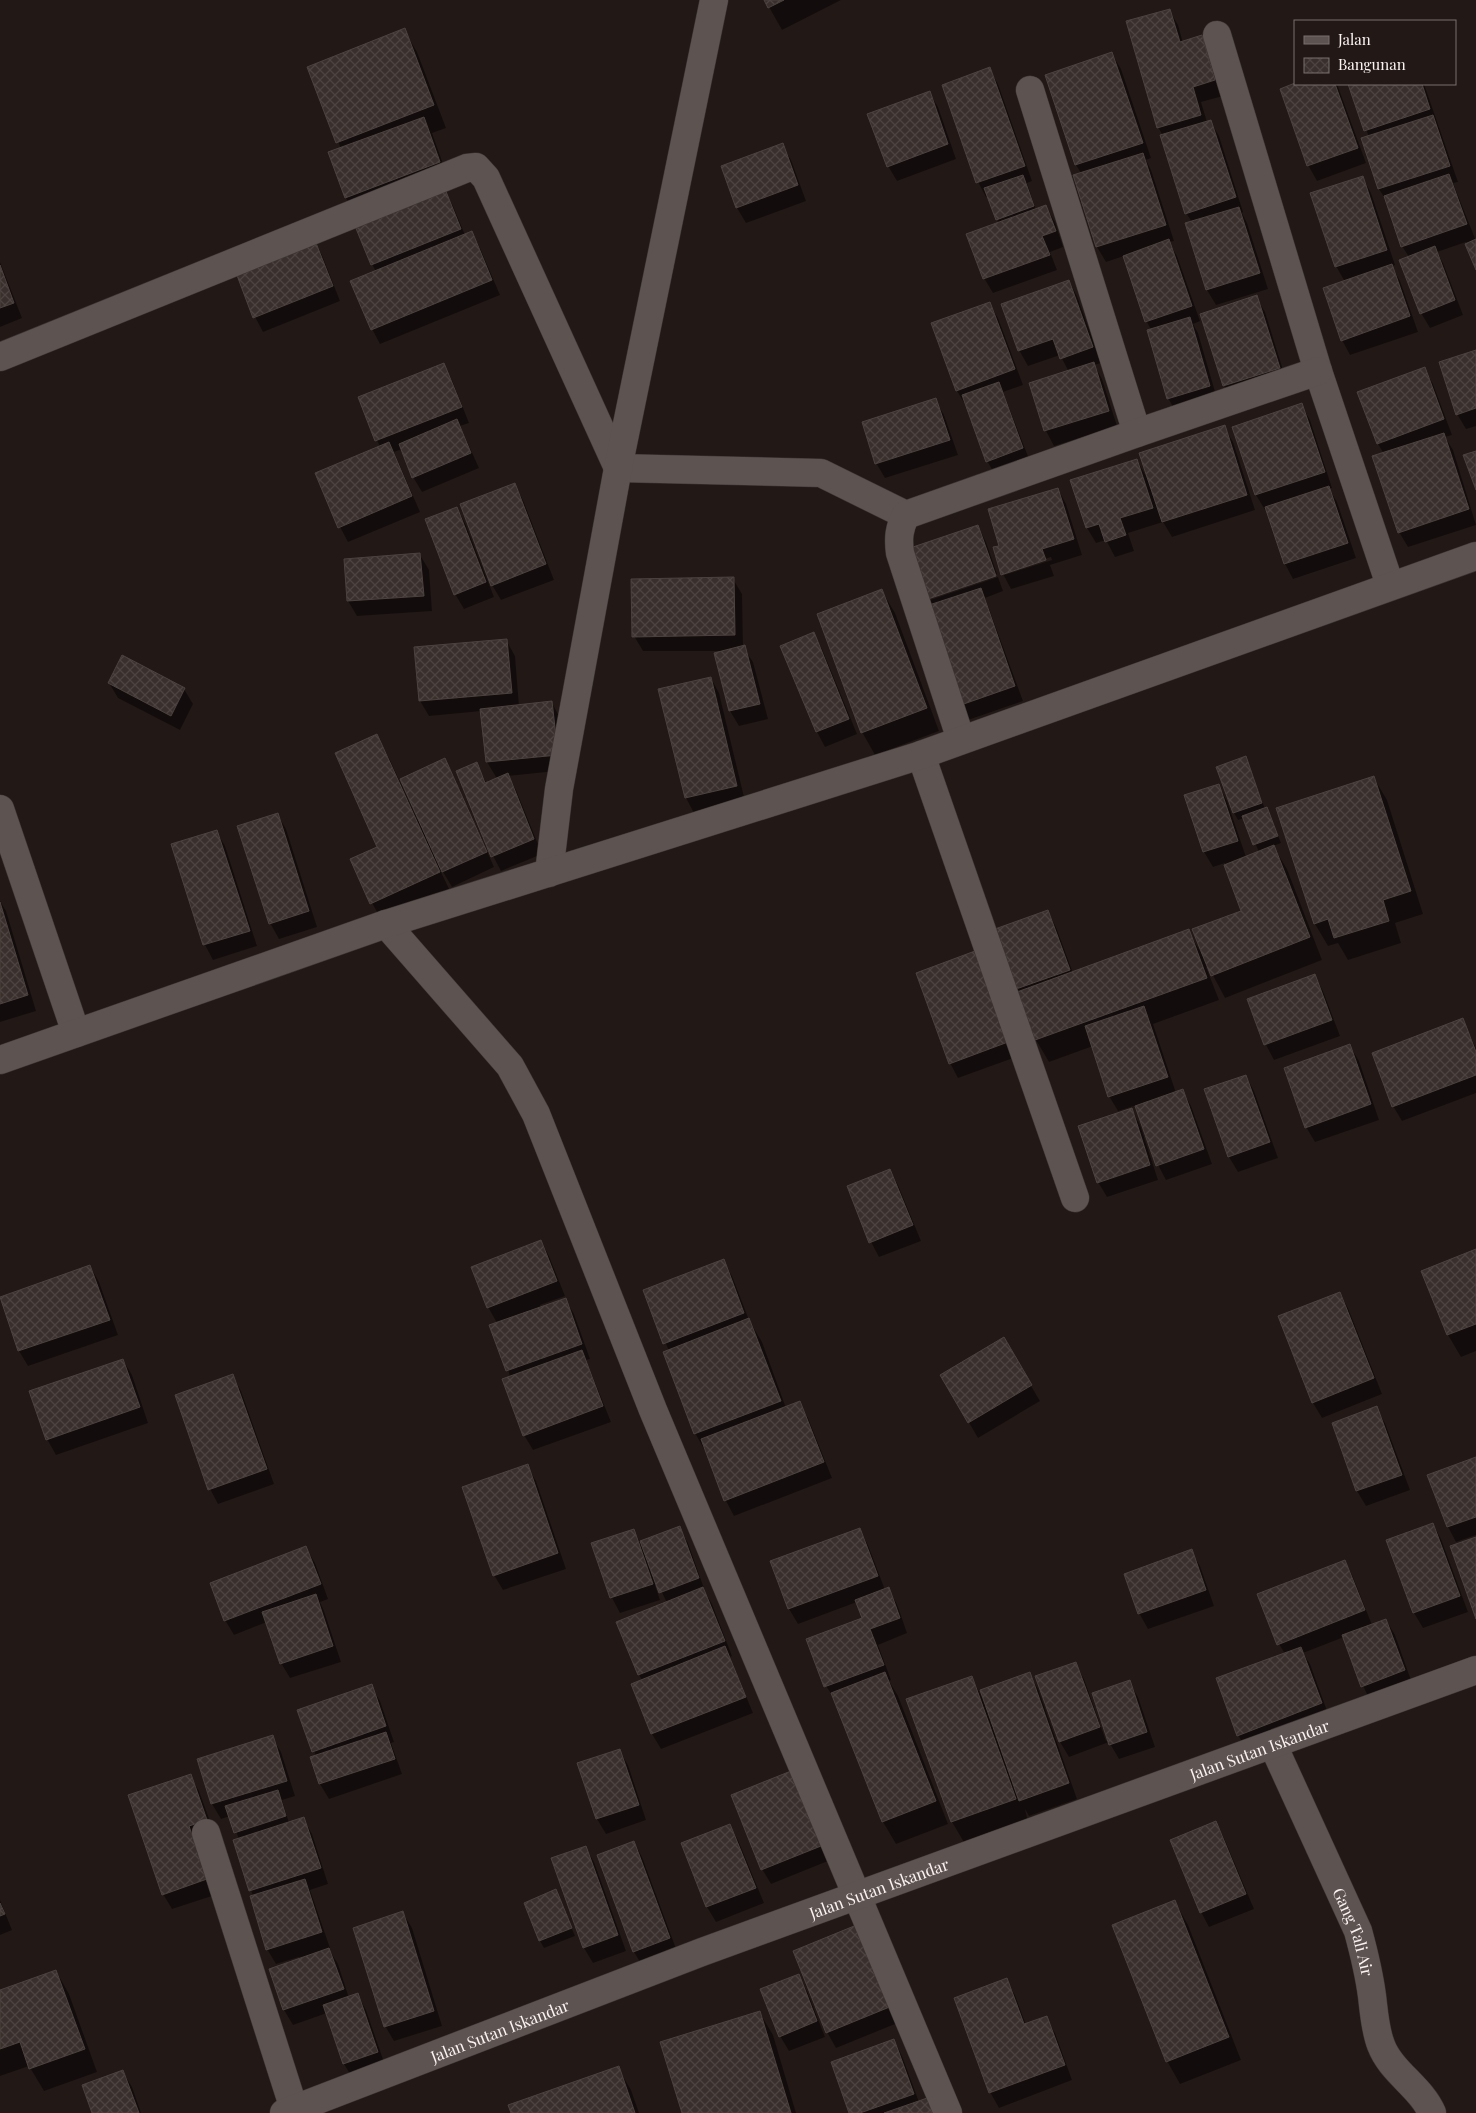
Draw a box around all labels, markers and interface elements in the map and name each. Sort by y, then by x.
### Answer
legend [1294,20,1456,85]
text: Jalan [1337,29,1371,49]
text: Bangunan [1338,54,1406,74]
street label: Jalan Sutan Iskandar [1186,1714,1332,1784]
street label: Jalan Sutan Iskandar [805,1853,951,1923]
street label: Gang Tali Air [1329,1884,1379,1978]
street label: Jalan Sutan Iskandar [426,1994,572,2067]

